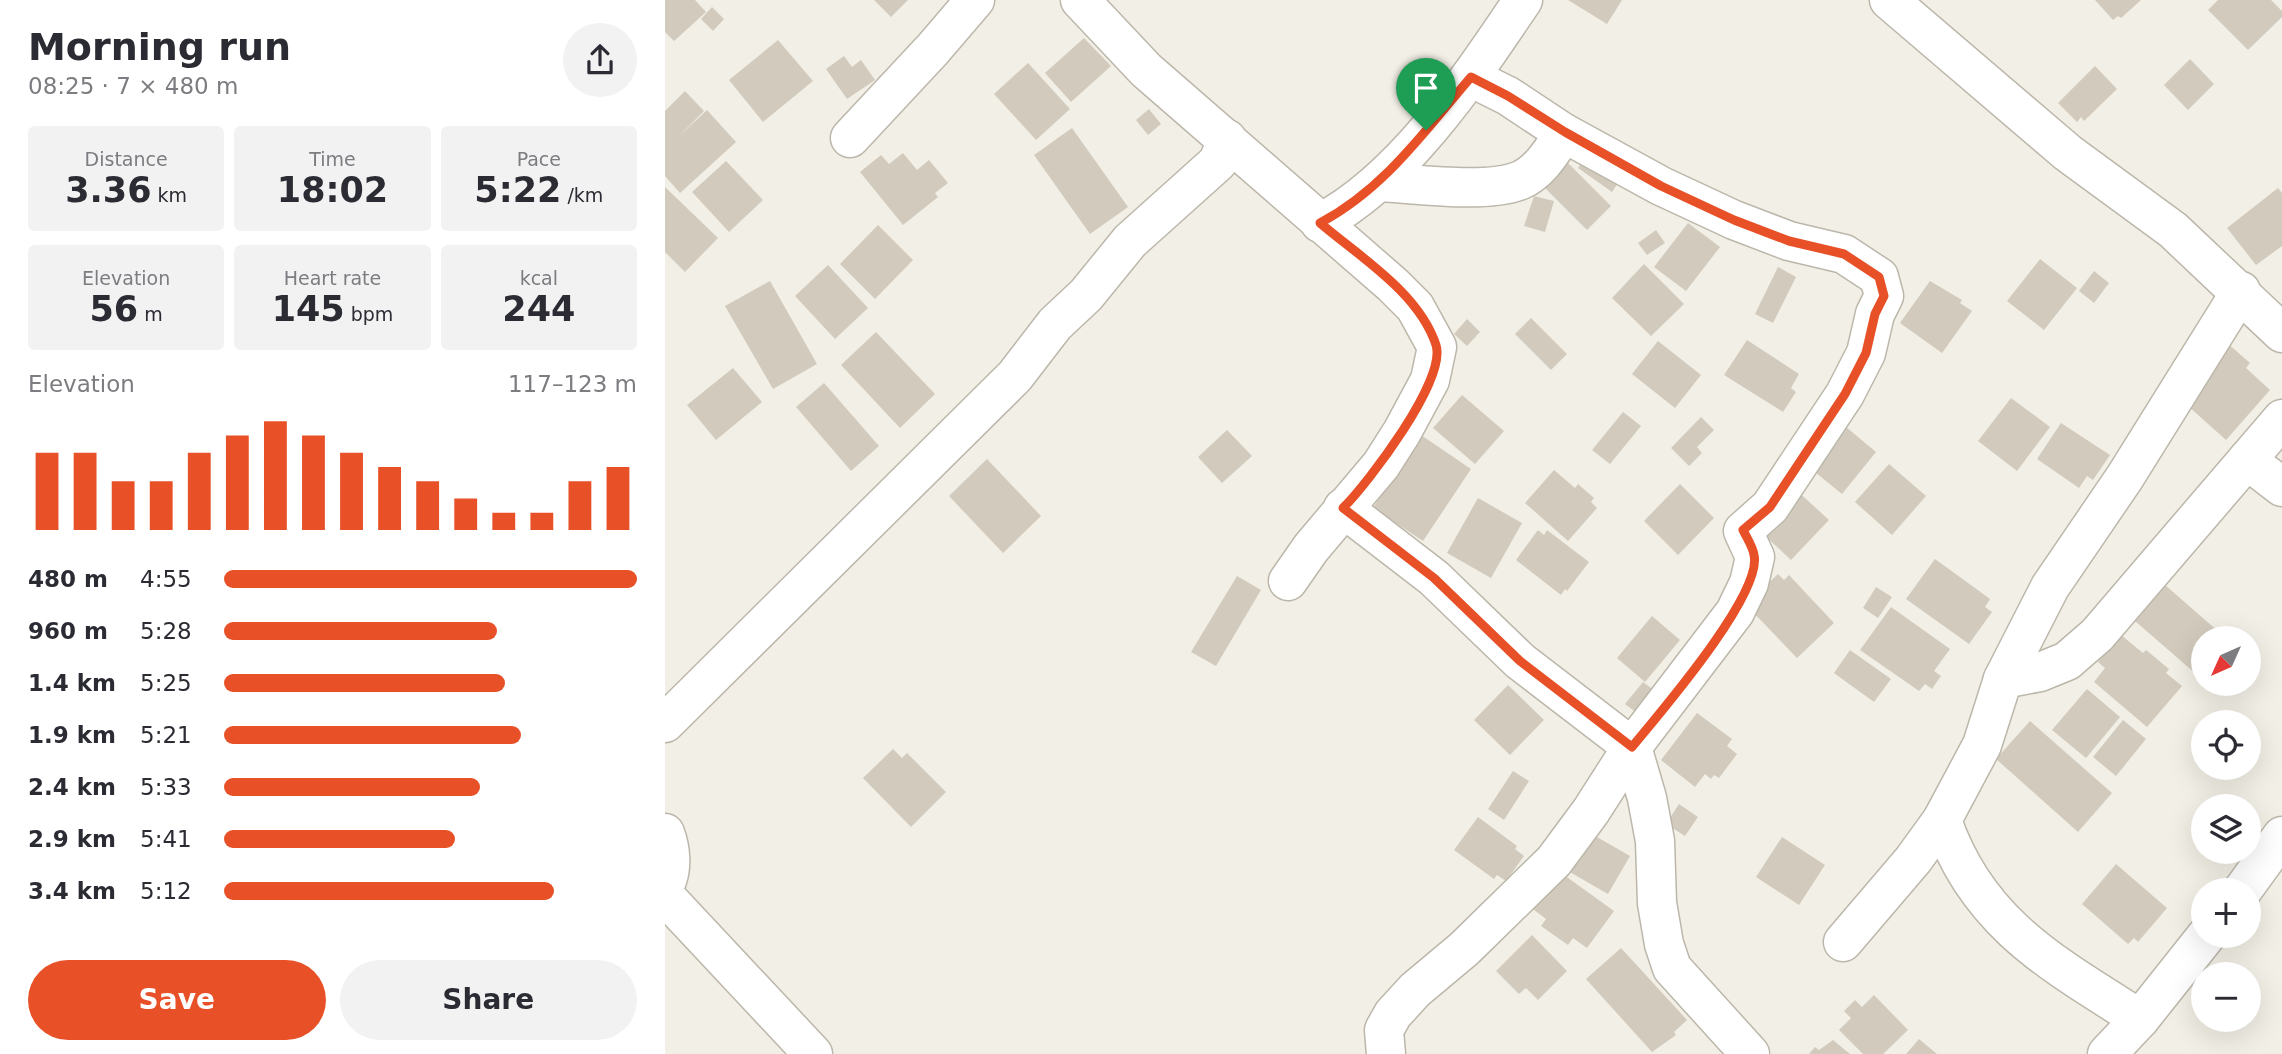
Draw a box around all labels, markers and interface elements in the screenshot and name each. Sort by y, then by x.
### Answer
button: share [563,23,637,97]
text: Morning run [28,25,291,69]
pin [1396,58,1456,130]
icon: arrive [1407,69,1445,107]
text: 08:25 · 7 × 480 m [28,73,238,99]
text: Distance [85,148,168,170]
text: Time [309,148,356,170]
text: Pace [517,148,561,170]
text: 3.36 [65,170,152,210]
text: 18:02 [277,170,388,210]
text: 5:22 [474,170,561,210]
text: km [152,184,187,206]
text: /km [561,184,603,206]
text: Elevation [82,267,170,289]
text: Heart rate [284,267,381,289]
text: kcal [520,267,558,289]
text: 56 [90,289,138,329]
text: 145 [272,289,345,329]
text: 244 [502,289,575,329]
text: m [138,303,163,325]
text: bpm [345,303,393,325]
text: Elevation [28,371,135,397]
text: 117–123 m [508,371,637,397]
text: 480 m [28,566,108,592]
text: 4:55 [140,566,192,592]
text: 960 m [28,618,108,644]
text: 5:28 [140,618,192,644]
north arrow [2191,626,2261,696]
map controls [2191,626,2261,1032]
text: 1.4 km [28,670,116,696]
text: 5:25 [140,670,192,696]
button: locate [2191,710,2261,780]
text: 1.9 km [28,722,116,748]
text: 5:21 [140,722,192,748]
text: 2.4 km [28,774,116,800]
text: 5:33 [140,774,192,800]
button: layers [2191,794,2261,864]
text: 2.9 km [28,826,116,852]
text: 5:41 [140,826,192,852]
text: 3.4 km [28,878,116,904]
text: 5:12 [140,878,192,904]
button: + [2191,878,2261,948]
button: Save [28,960,326,1040]
button: Share [340,960,637,1040]
button: − [2191,962,2261,1032]

